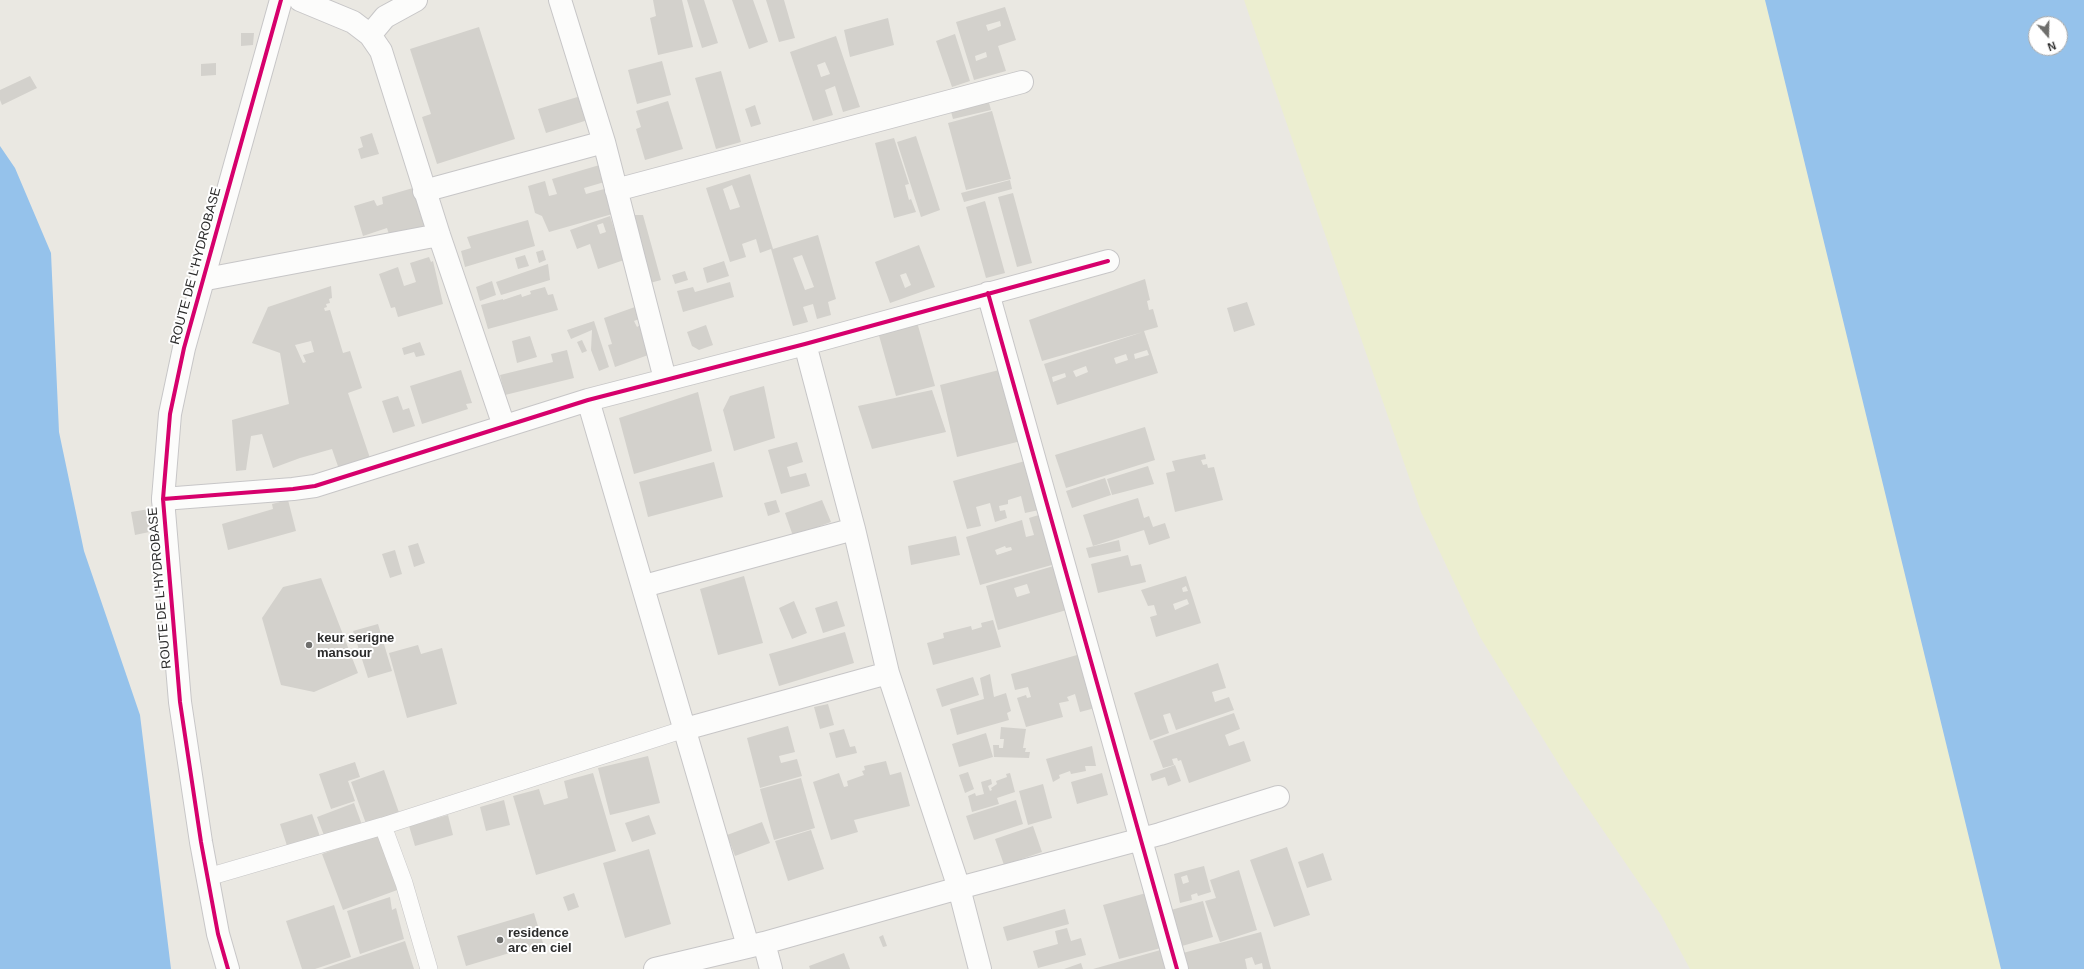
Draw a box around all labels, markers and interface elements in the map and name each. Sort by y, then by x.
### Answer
north arrow [2028,16,2068,56]
text: N [2046,39,2058,53]
street label: ROUTE DE L'HYDROBASE [167,186,225,346]
street label: ROUTE DE L'HYDROBASE [145,507,175,669]
place label: keur serigne mansour [317,630,394,661]
marker: keur serigne mansour [304,640,314,650]
place label: residence arc en ciel [508,925,572,956]
marker: residence arc en ciel [495,935,505,945]

